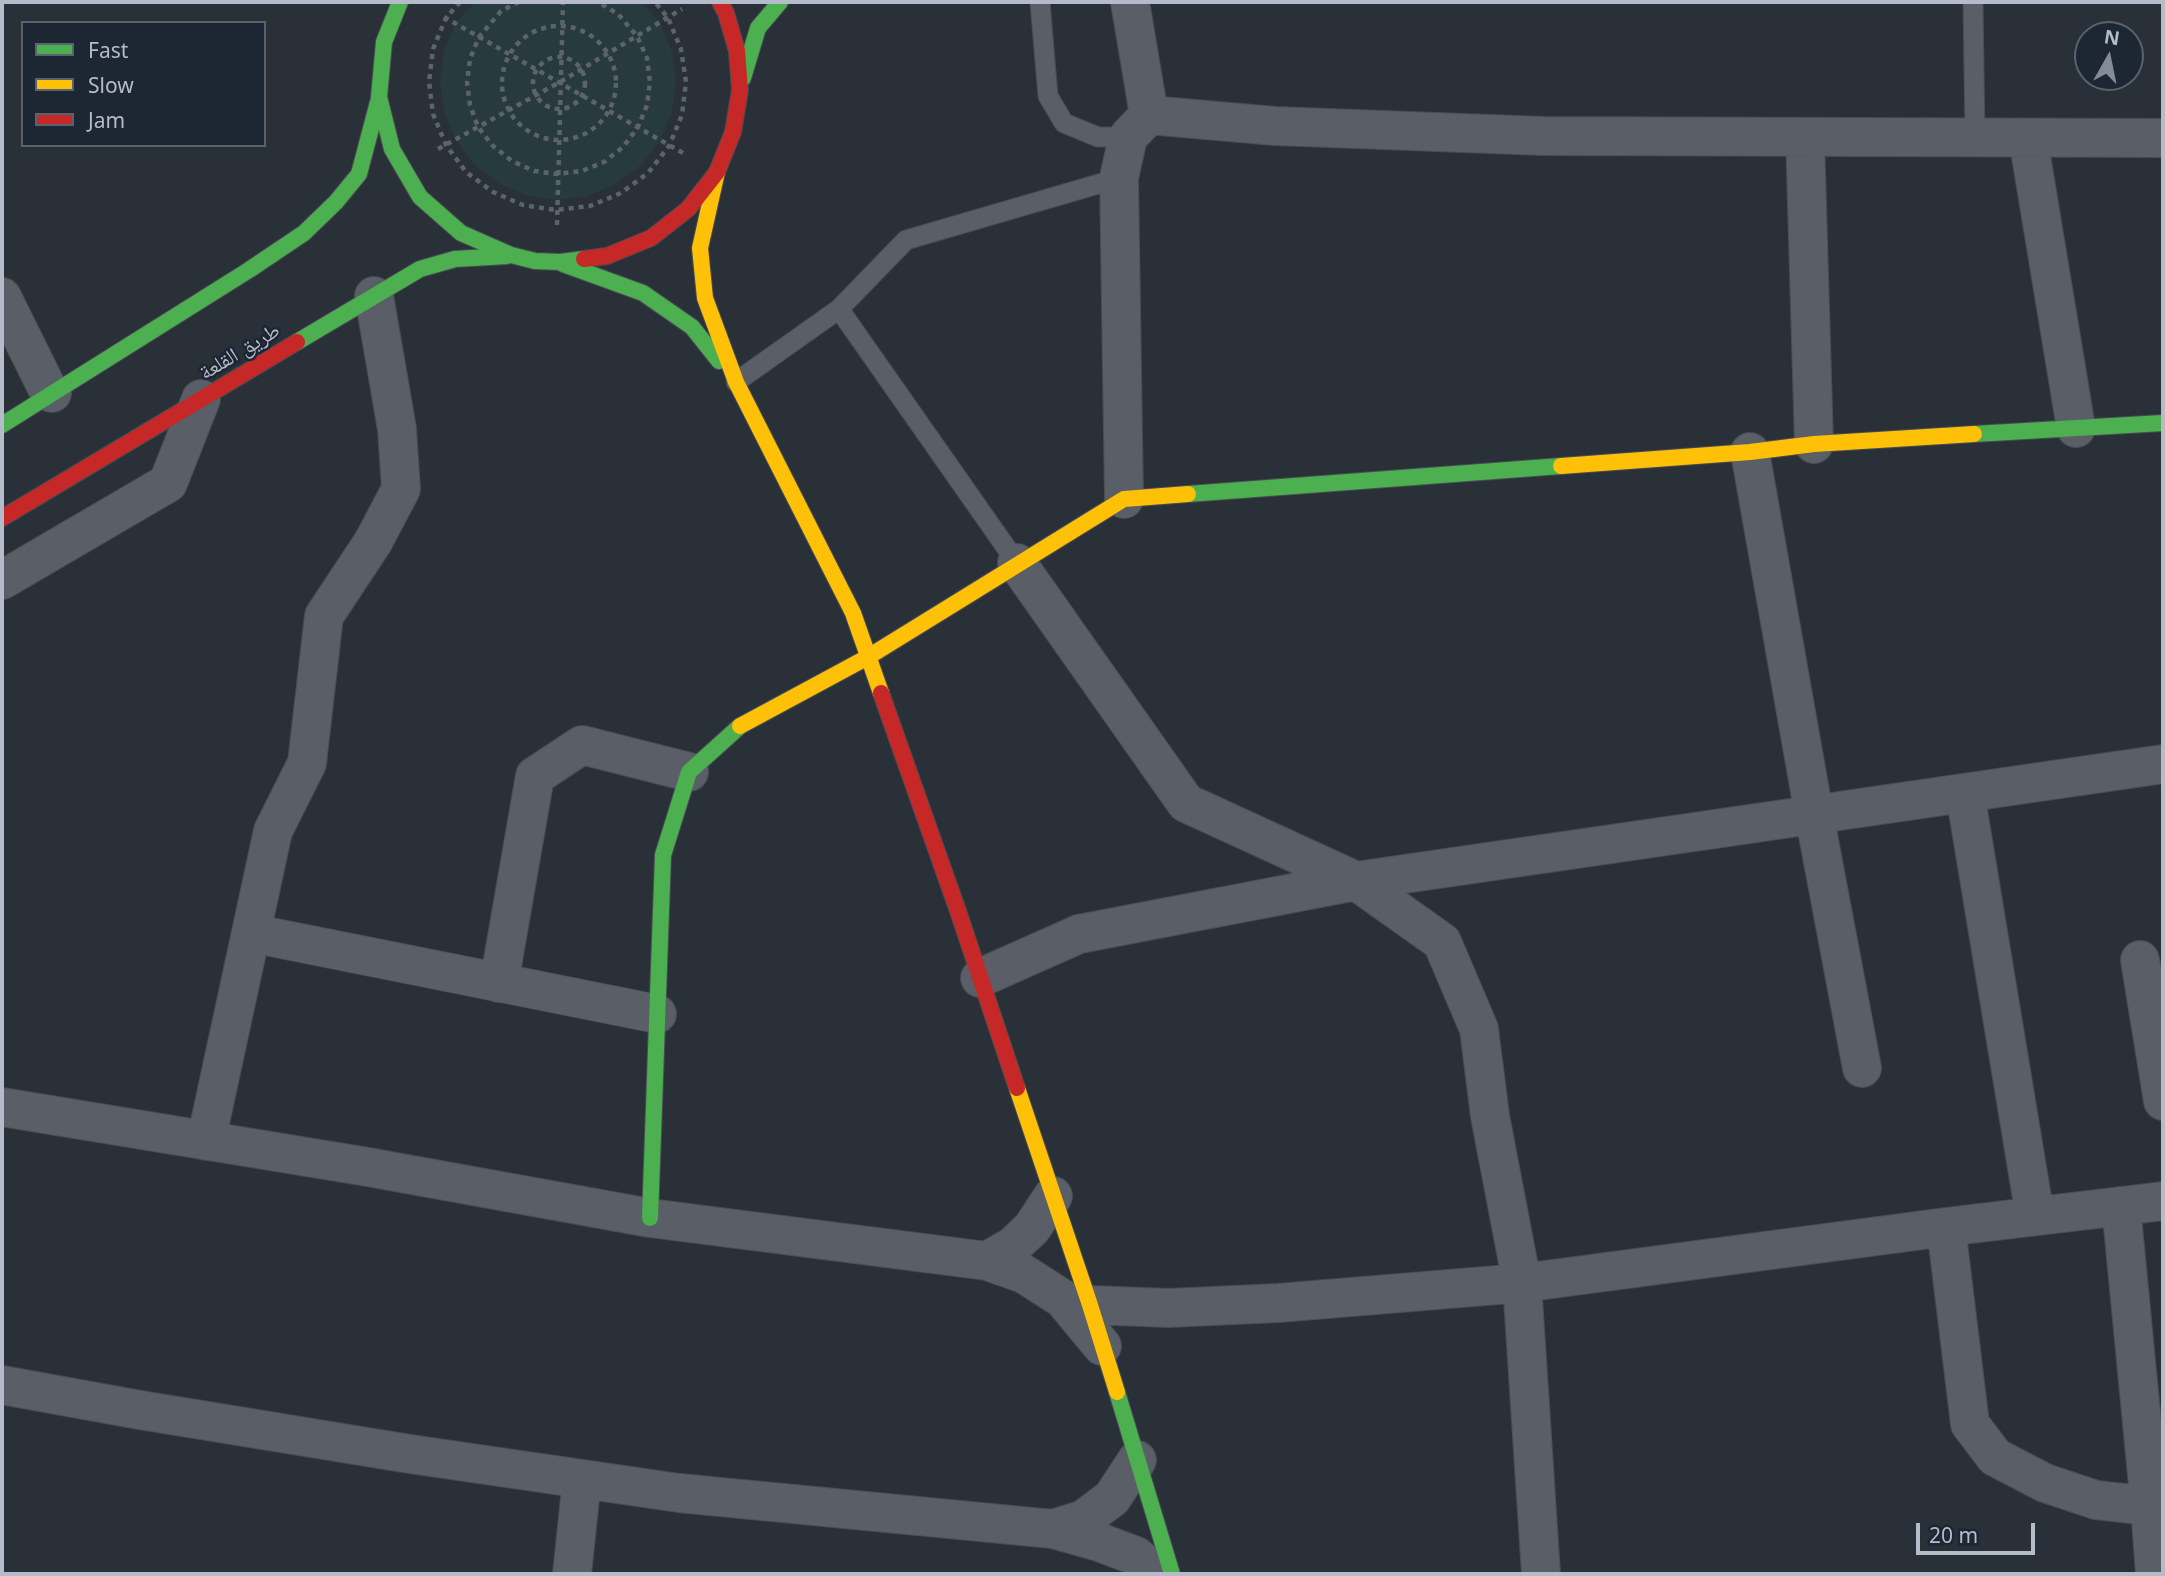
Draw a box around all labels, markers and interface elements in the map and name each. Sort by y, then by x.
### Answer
legend [21,21,266,147]
north arrow [2074,21,2144,91]
text: N [2102,23,2122,51]
text: Fast [88,36,128,64]
text: Slow [88,71,134,99]
text: Jam [88,106,125,134]
street label: طريق القلعة [195,318,285,386]
scale bar [1920,1510,2039,1554]
text: 20 m [1929,1521,1978,1549]

